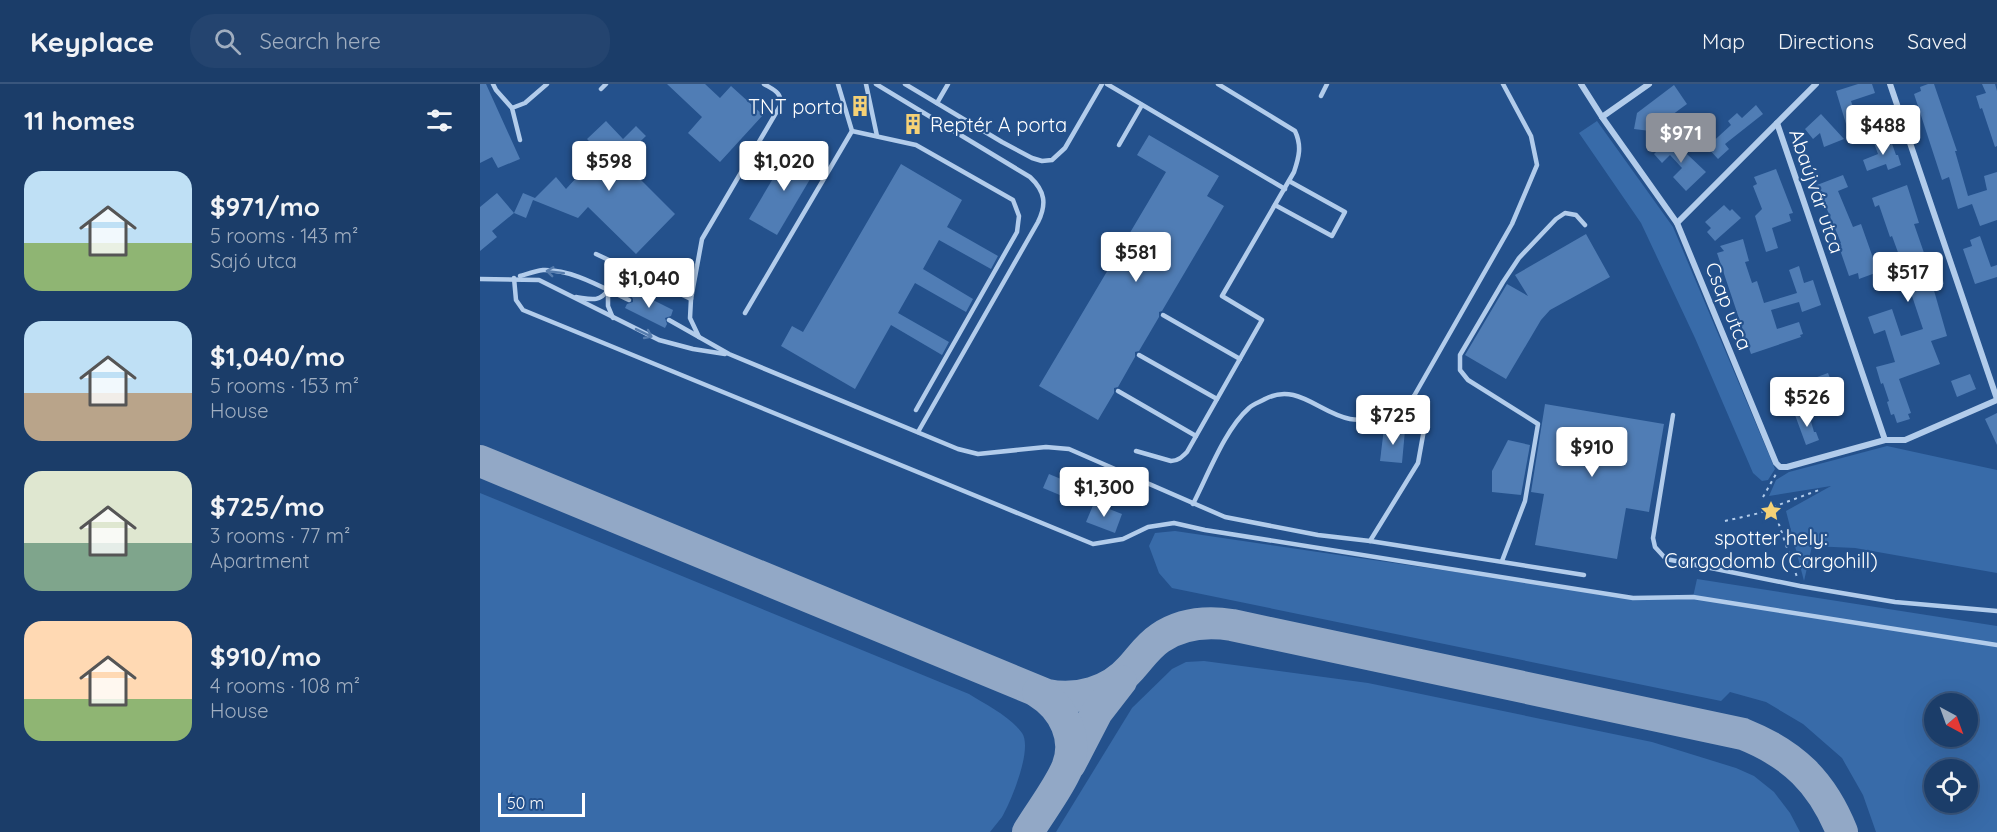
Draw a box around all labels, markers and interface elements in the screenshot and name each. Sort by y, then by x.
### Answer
search box [190,14,610,68]
text: Keyplace [30,24,154,59]
icon: search [211,25,244,58]
text: Search here [259,27,381,55]
text: Map [1702,28,1745,54]
text: Directions [1778,28,1874,54]
text: Saved [1907,28,1967,54]
place label: TNT porta [748,94,843,119]
building icon: TNT porta [848,94,872,118]
text: 11 homes [24,104,135,137]
icon: filters [423,104,456,137]
pin: $488 [1847,105,1919,156]
building icon: Reptér A porta [901,112,925,136]
place label: Reptér A porta [930,112,1067,137]
text: $488 [1860,112,1906,137]
pin: $971 [1645,113,1717,164]
text: $971 [1660,120,1702,145]
street label: Abaújvár utca [1784,125,1850,257]
pin: $598 [573,141,645,192]
pin: $1,020 [735,141,833,192]
text: $598 [586,148,632,173]
text: $1,020 [753,148,815,173]
text: $971/mo [210,190,320,223]
icon: home [72,195,144,267]
text: 5 rooms · 143 m² [210,223,358,248]
pin: $581 [1100,232,1172,283]
text: $581 [1115,239,1157,264]
text: Sajó utca [210,248,297,273]
pin: $517 [1872,252,1944,303]
pin: $1,040 [600,258,698,309]
street label: Csap utca [1700,258,1758,354]
text: $517 [1887,259,1929,284]
text: $1,040 [618,265,680,290]
one-way arrow [545,266,565,277]
one-way arrow [635,327,652,339]
text: $1,040/mo [210,340,345,373]
icon: home [72,345,144,417]
text: 5 rooms · 153 m² [210,373,359,398]
pin: $526 [1771,377,1843,428]
text: $526 [1784,384,1830,409]
pin: $725 [1357,395,1429,446]
text: House [210,398,269,423]
text: $725 [1370,402,1416,427]
pin: $910 [1556,427,1628,478]
text: $910 [1570,434,1614,459]
pin: $1,300 [1055,467,1153,518]
text: $1,300 [1074,474,1134,499]
text: $725/mo [210,490,325,523]
icon: home [72,495,144,567]
place icon: spotter hely: Cargodomb (Cargohill) [1759,499,1783,523]
text: 3 rooms · 77 m² [210,523,350,548]
place label: spotter hely: Cargodomb (Cargohill) [1664,525,1878,573]
text: Apartment [210,548,310,573]
text: $910/mo [210,640,321,673]
icon: home [72,645,144,717]
text: 4 rooms · 108 m² [210,673,360,698]
north arrow [1924,693,1978,747]
map controls [1924,693,1978,813]
text: House [210,698,269,723]
button: locate [1924,759,1978,813]
scale bar [498,790,585,818]
text: 50 m [507,793,544,813]

